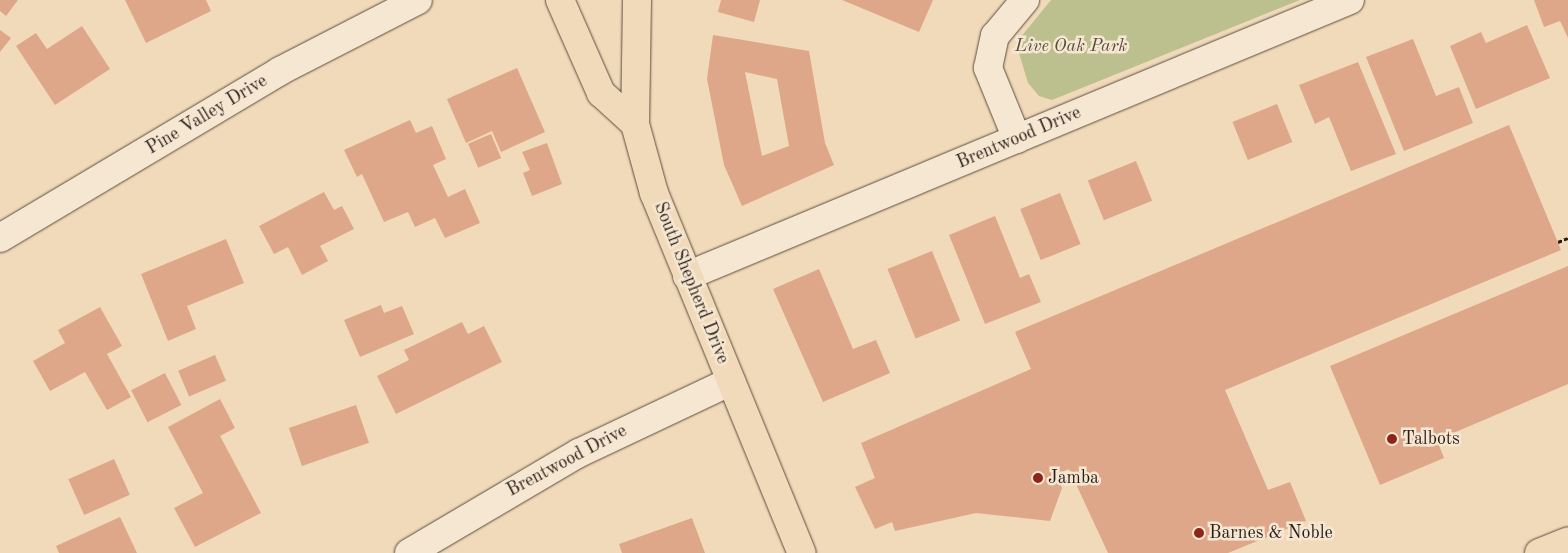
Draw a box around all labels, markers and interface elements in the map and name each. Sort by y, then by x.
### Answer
park label: Live Oak Park [1015,35,1127,57]
street label: Pine Valley Drive [143,70,271,160]
street label: Brentwood Drive [954,102,1084,174]
street label: South Shepherd Drive [649,199,733,367]
street label: Brentwood Drive [503,420,631,502]
place label: Talbots [1402,428,1460,450]
marker: Talbots [1386,433,1398,445]
place label: Jamba [1048,467,1099,489]
marker: Jamba [1032,472,1044,484]
place label: Barnes & Noble [1209,522,1333,544]
marker: Barnes & Noble [1193,527,1205,539]

